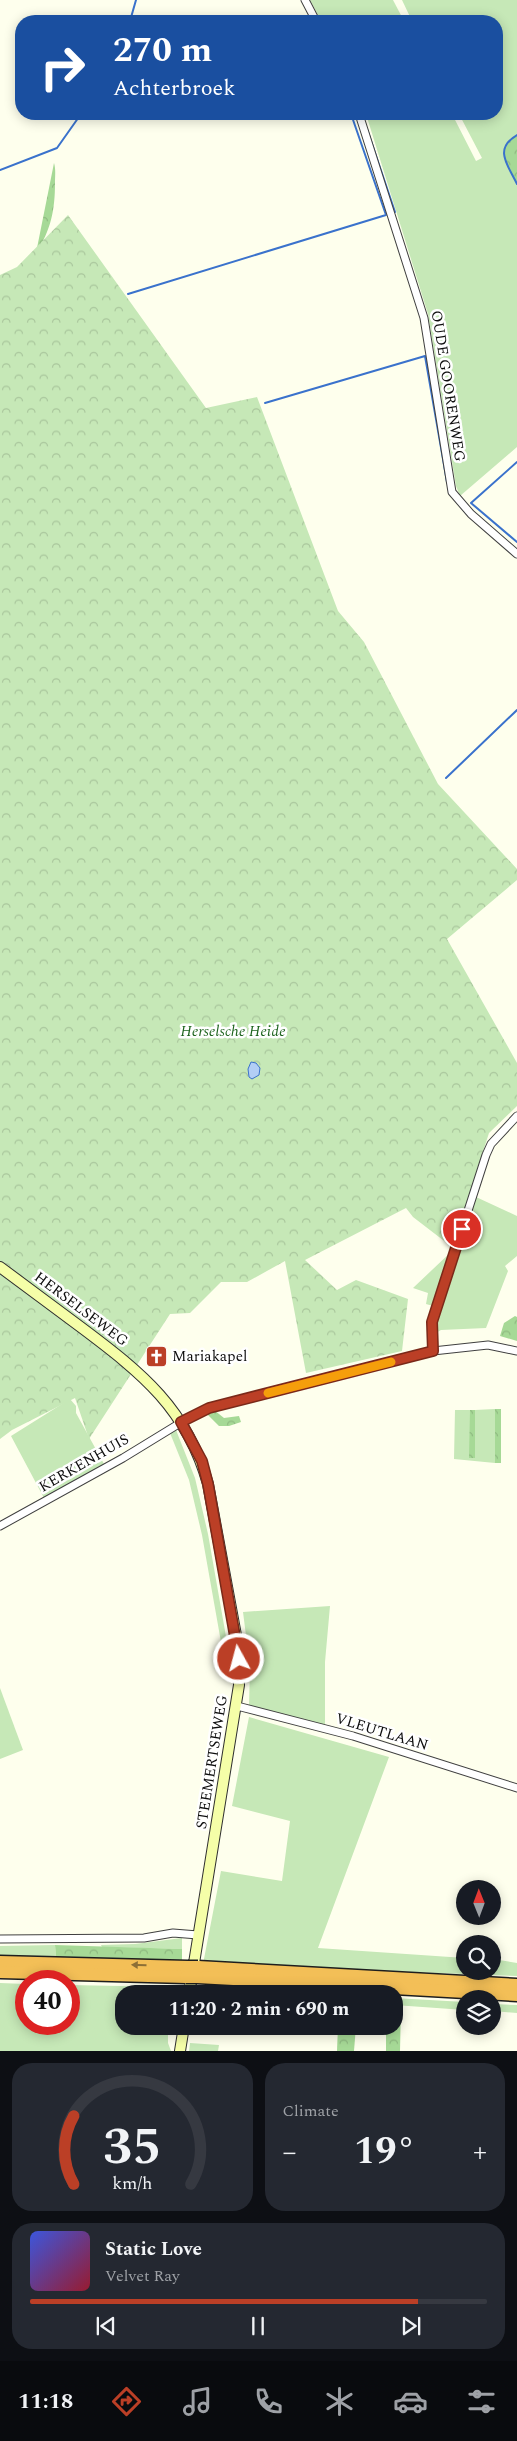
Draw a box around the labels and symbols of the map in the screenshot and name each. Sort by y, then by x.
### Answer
street label: OUDE GOORENWEG [425,309,471,463]
park label: Herselsche Heide [180,1020,286,1043]
pin [441,1208,483,1250]
street label: HERSELSEWEG [29,1266,133,1352]
church icon: Mariakapel [144,1344,168,1368]
place label: Mariakapel [172,1345,247,1368]
street label: KERKENHUIS [35,1428,134,1498]
position arrow [212,1632,264,1684]
street label: STEEMERTSEWEG [190,1693,234,1831]
street label: VLEUTLAAN [333,1707,431,1757]
north arrow [456,1880,501,1925]
one-way arrow [131,1961,147,1969]
speed limit sign: 40 [15,1970,80,2035]

